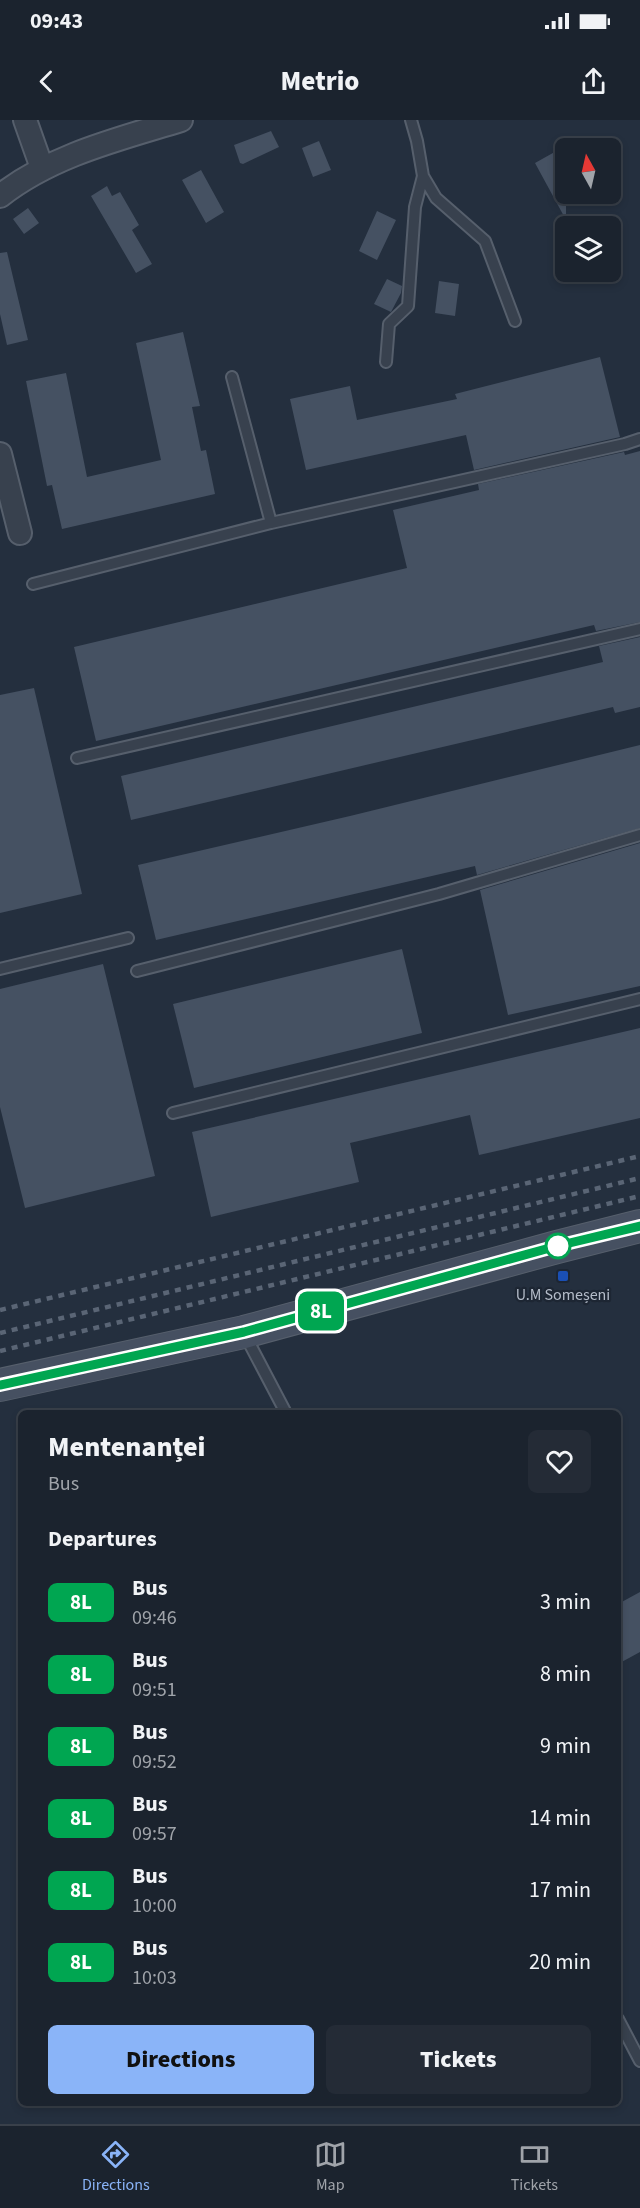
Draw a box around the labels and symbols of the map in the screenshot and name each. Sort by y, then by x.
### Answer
north arrow [555,138,621,204]
unlabelled marker [545,1233,571,1259]
marker: U.M Someșeni [556,1269,570,1283]
place label: U.M Someșeni [516,1284,610,1306]
line badge: 8L [294,1292,348,1330]

